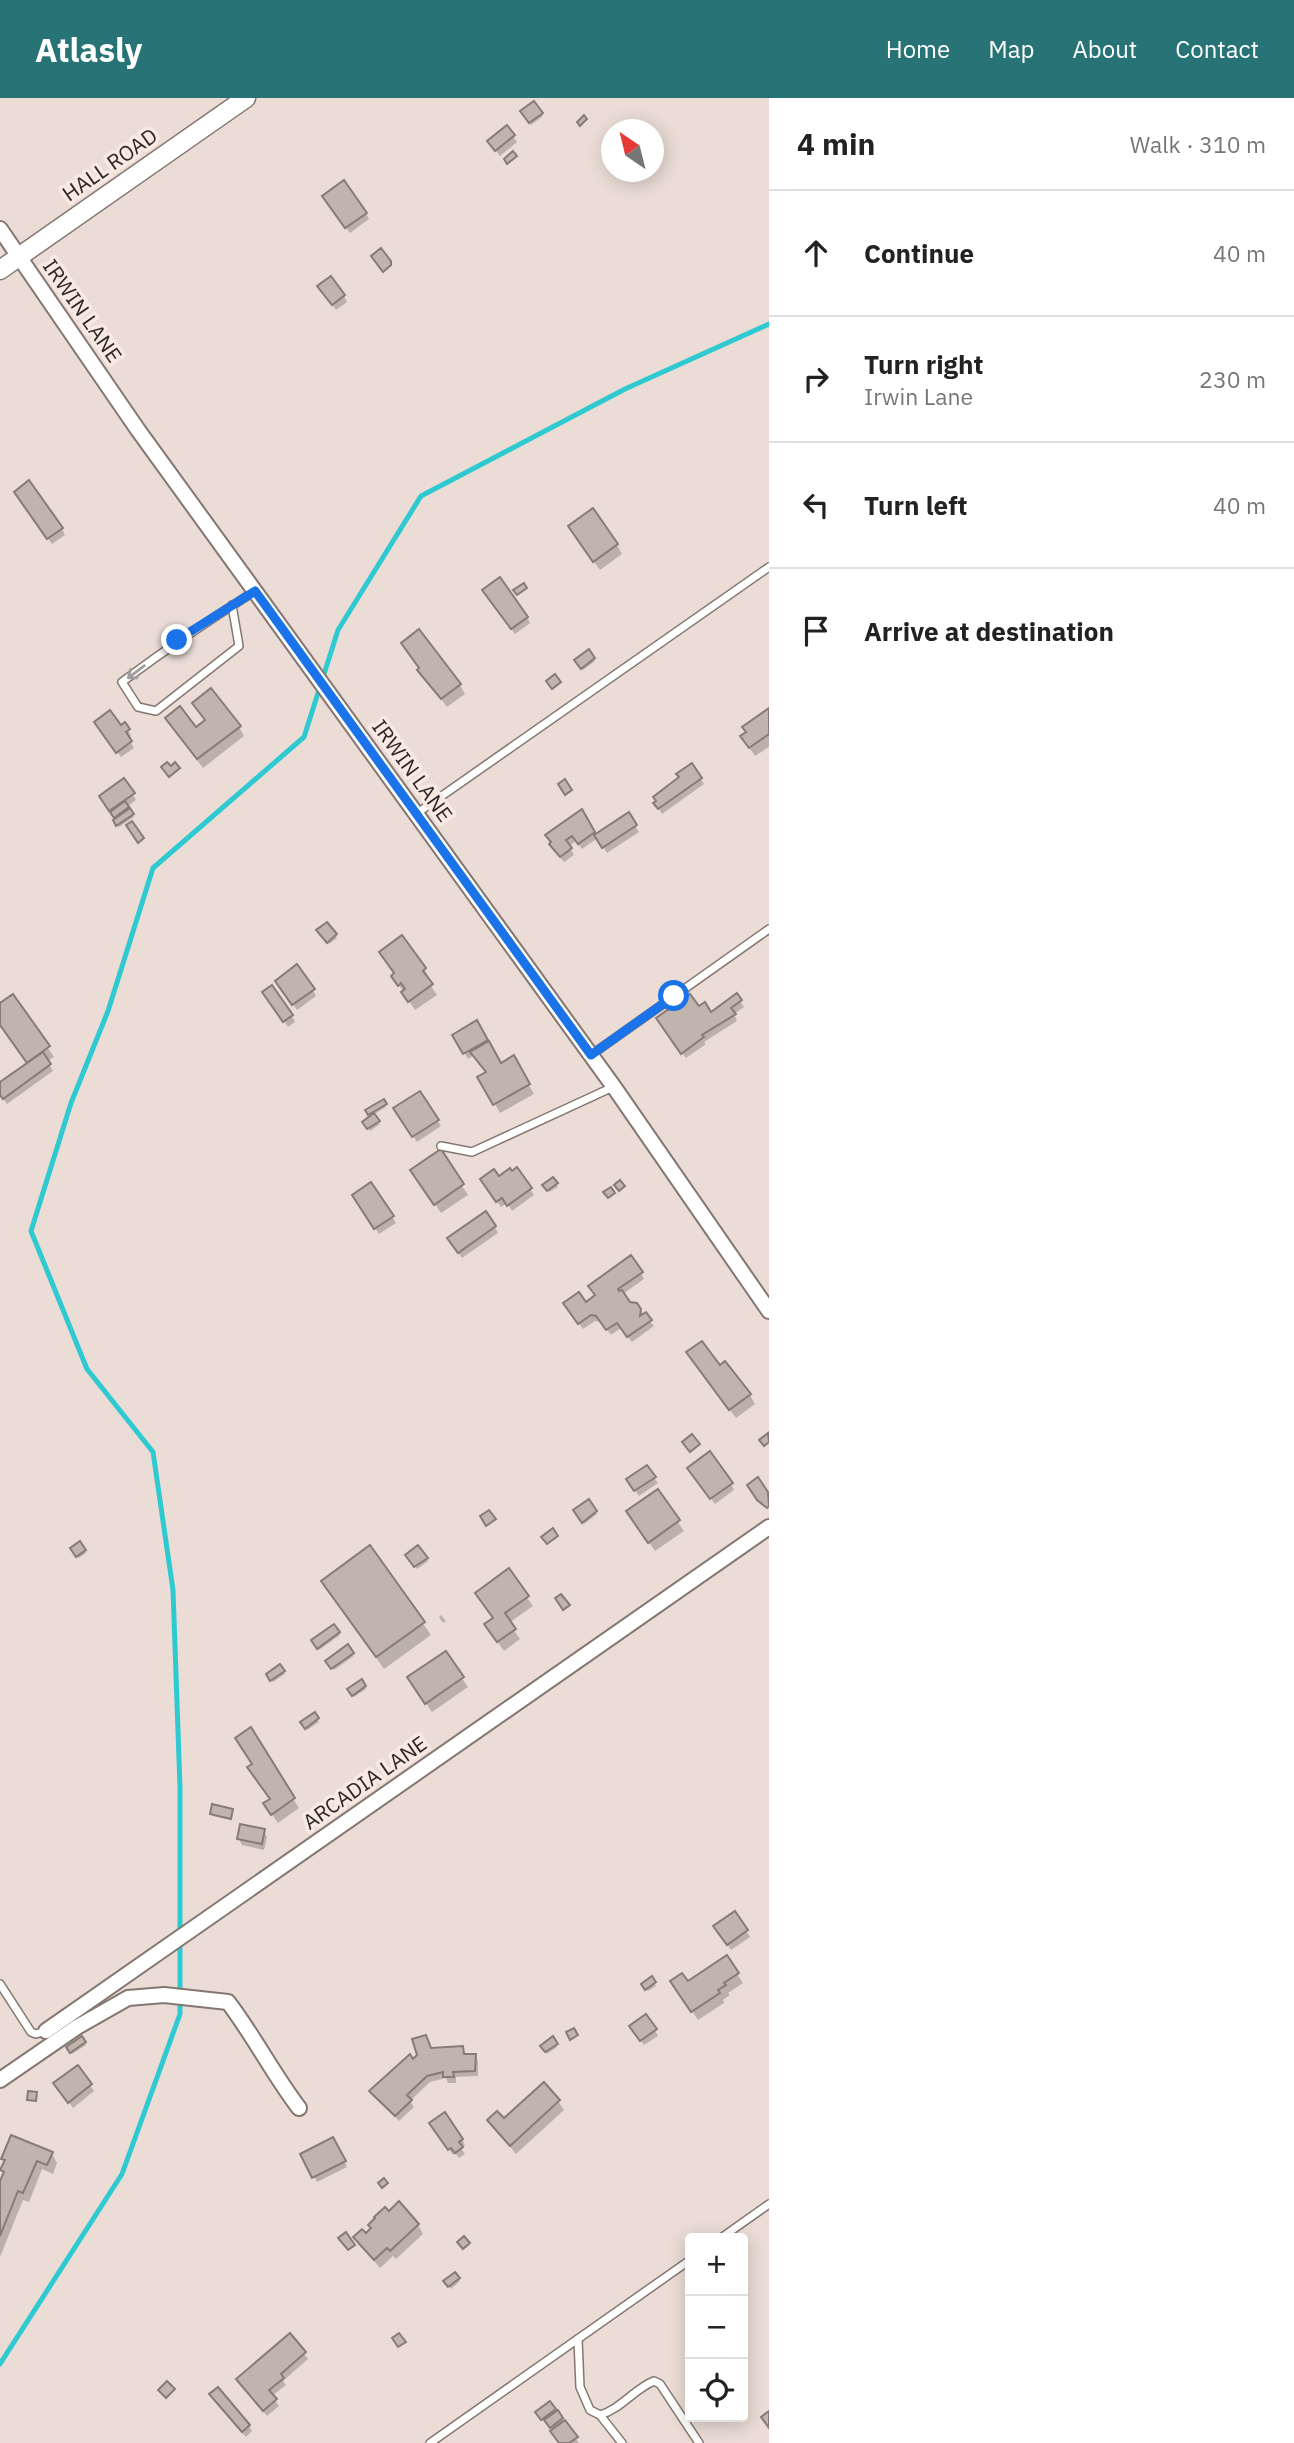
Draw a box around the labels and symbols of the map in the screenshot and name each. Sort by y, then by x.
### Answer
north arrow [601,119,664,182]
street label: HALL ROAD [56,121,162,207]
street label: IRWIN LANE [37,253,129,368]
route end [161,624,192,655]
one-way arrow [127,664,146,679]
street label: IRWIN LANE [366,714,459,827]
route start [658,980,689,1011]
street label: ARCADIA LANE [297,1729,432,1835]

